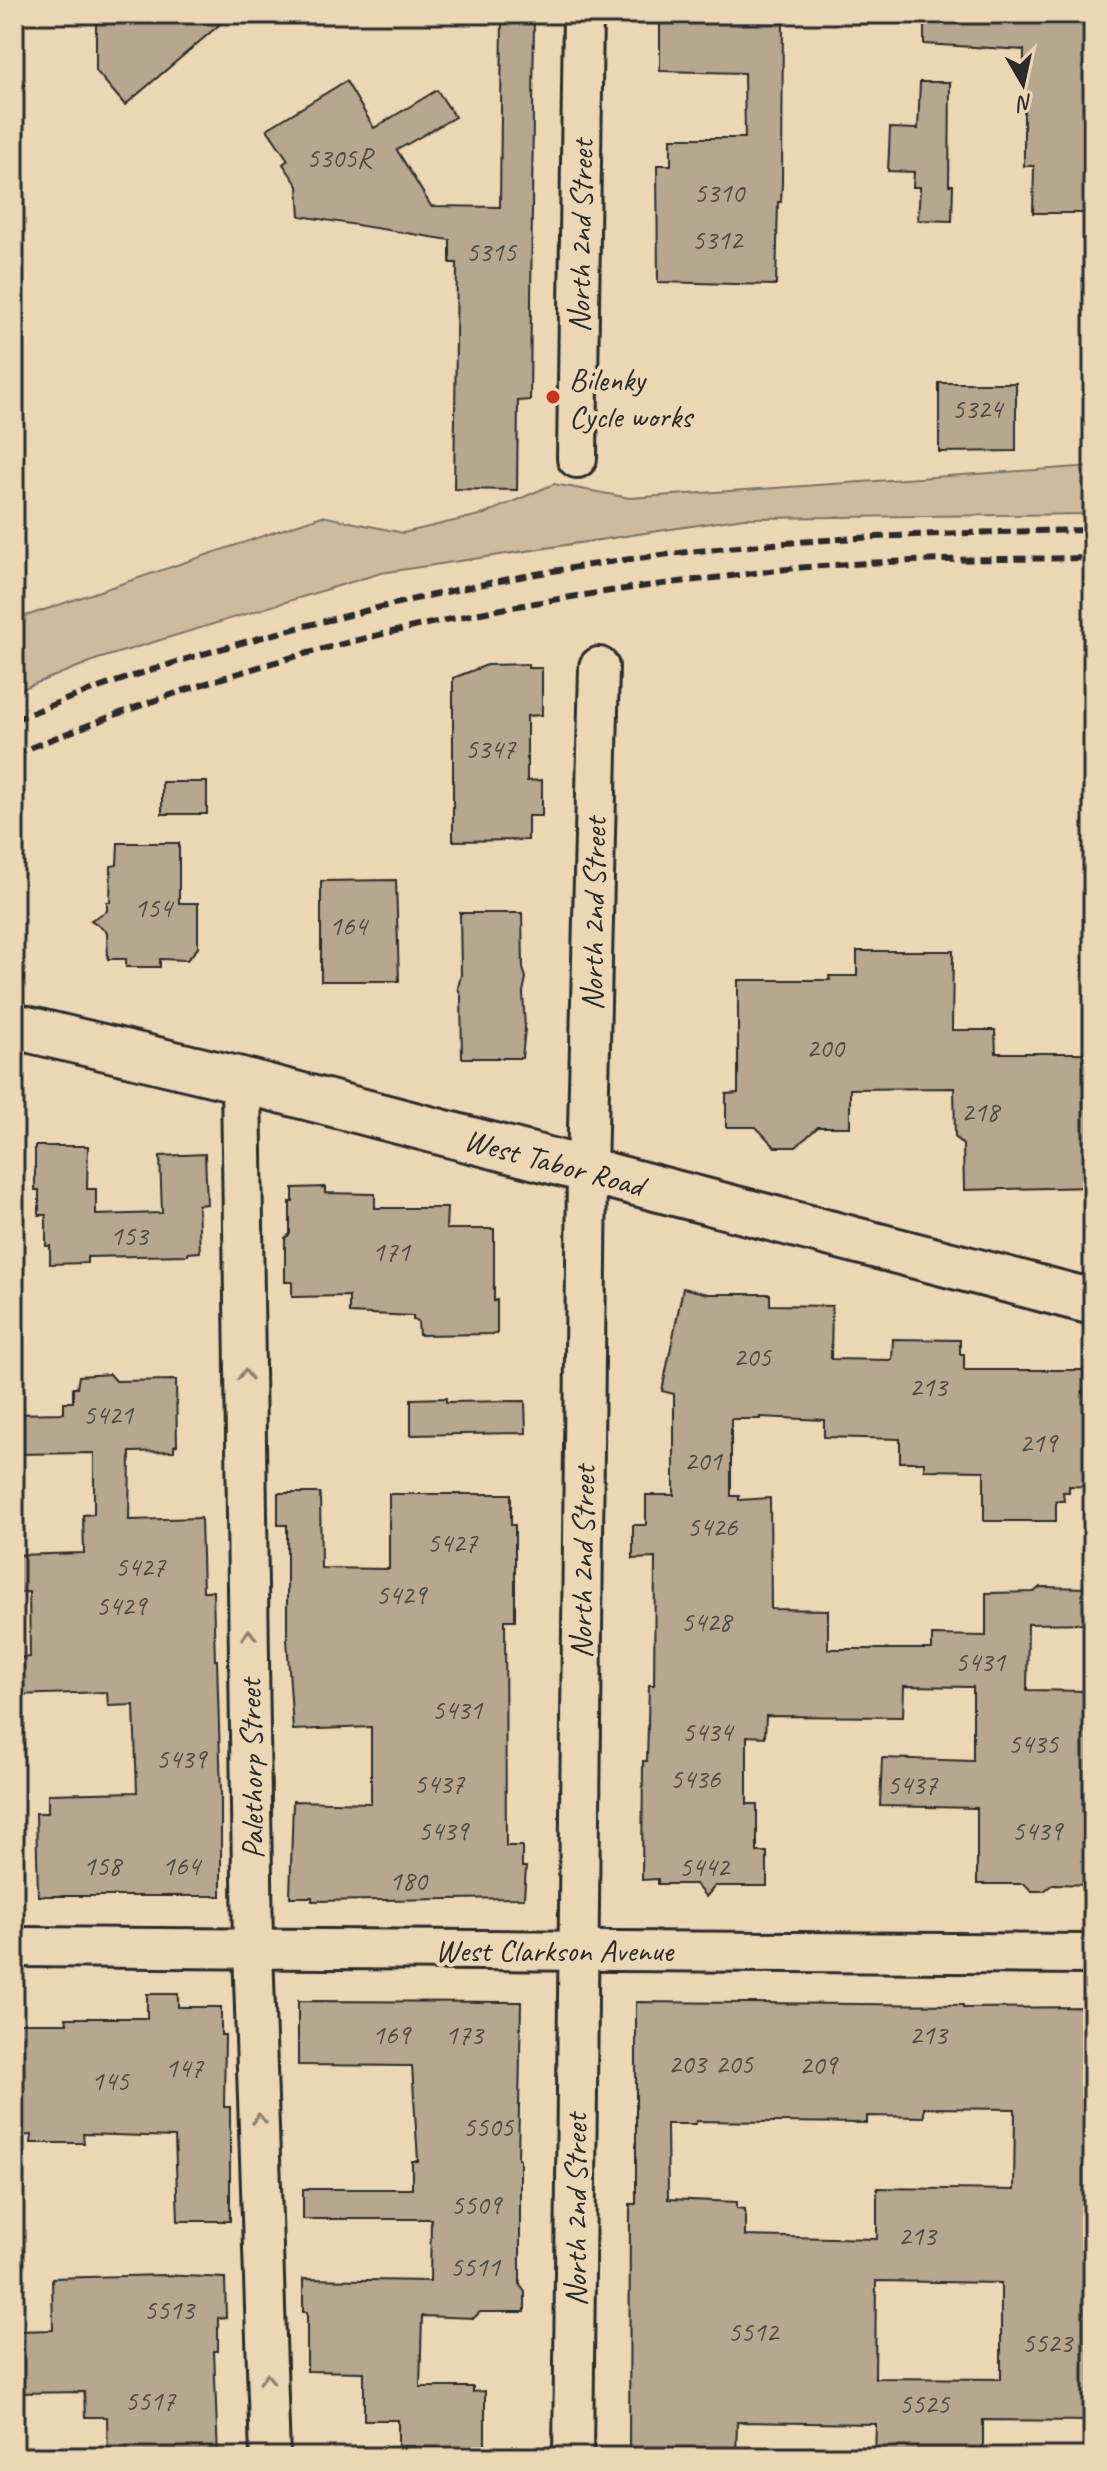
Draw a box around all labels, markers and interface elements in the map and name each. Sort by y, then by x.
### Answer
north arrow [983,44,1063,124]
text: N [1014,88,1035,118]
street label: North 2nd Street [558,136,603,333]
house number: 5305R [306,140,375,175]
house number: 5310 [694,175,747,210]
house number: 5312 [692,222,745,257]
house number: 5315 [466,234,518,269]
place label: Bilenky Cycle works [569,359,695,437]
marker: Bilenky Cycle works [544,388,562,406]
house number: 5324 [952,391,1005,426]
house number: 5347 [465,731,517,766]
street label: North 2nd Street [571,814,616,1011]
house number: 154 [134,890,174,925]
house number: 164 [329,908,369,943]
house number: 200 [806,1030,846,1065]
house number: 218 [961,1094,1001,1129]
street label: West Tabor Road [460,1119,653,1207]
house number: 153 [110,1218,150,1253]
house number: 171 [372,1234,411,1269]
house number: 205 [733,1339,772,1374]
one-way arrow [236,1368,254,1381]
house number: 213 [909,1369,949,1404]
house number: 5421 [83,1397,135,1432]
house number: 219 [1019,1425,1059,1460]
house number: 201 [684,1443,723,1478]
street label: North 2nd Street [560,1462,605,1659]
house number: 5426 [687,1509,739,1544]
house number: 5427 [427,1525,479,1560]
house number: 5427 [115,1549,167,1584]
house number: 5429 [376,1577,429,1612]
house number: 5429 [96,1588,149,1623]
house number: 5428 [681,1604,734,1639]
one-way arrow [240,1628,258,1641]
house number: 5431 [955,1644,1007,1679]
street label: Palethorp Street [229,1675,274,1859]
house number: 5431 [432,1692,484,1727]
house number: 5434 [682,1714,735,1749]
house number: 5435 [1008,1726,1060,1761]
house number: 5439 [156,1741,209,1776]
house number: 5436 [670,1761,722,1796]
house number: 5437 [414,1766,466,1801]
house number: 5437 [887,1767,939,1802]
house number: 5439 [418,1813,471,1848]
house number: 5439 [1012,1813,1065,1848]
house number: 158 [83,1848,123,1883]
house number: 164 [162,1848,202,1883]
house number: 5442 [679,1849,732,1884]
house number: 180 [389,1863,429,1898]
street label: West Clarkson Avenue [435,1930,676,1971]
house number: 169 [372,2017,412,2052]
house number: 173 [445,2017,485,2052]
house number: 213 [909,2017,949,2052]
house number: 203 [668,2046,708,2081]
house number: 205 [715,2046,754,2081]
house number: 209 [799,2047,839,2082]
house number: 147 [165,2050,204,2085]
house number: 145 [91,2063,130,2098]
house number: 5505 [463,2109,515,2144]
street label: North 2nd Street [555,2110,596,2307]
one-way arrow [250,2112,268,2125]
house number: 5509 [451,2187,504,2222]
house number: 213 [898,2218,938,2253]
house number: 5511 [450,2249,502,2284]
house number: 5513 [144,2292,197,2327]
house number: 5512 [728,2314,781,2349]
house number: 5523 [1022,2325,1075,2360]
one-way arrow [259,2372,276,2385]
house number: 5517 [125,2383,177,2418]
house number: 5525 [899,2386,951,2421]

